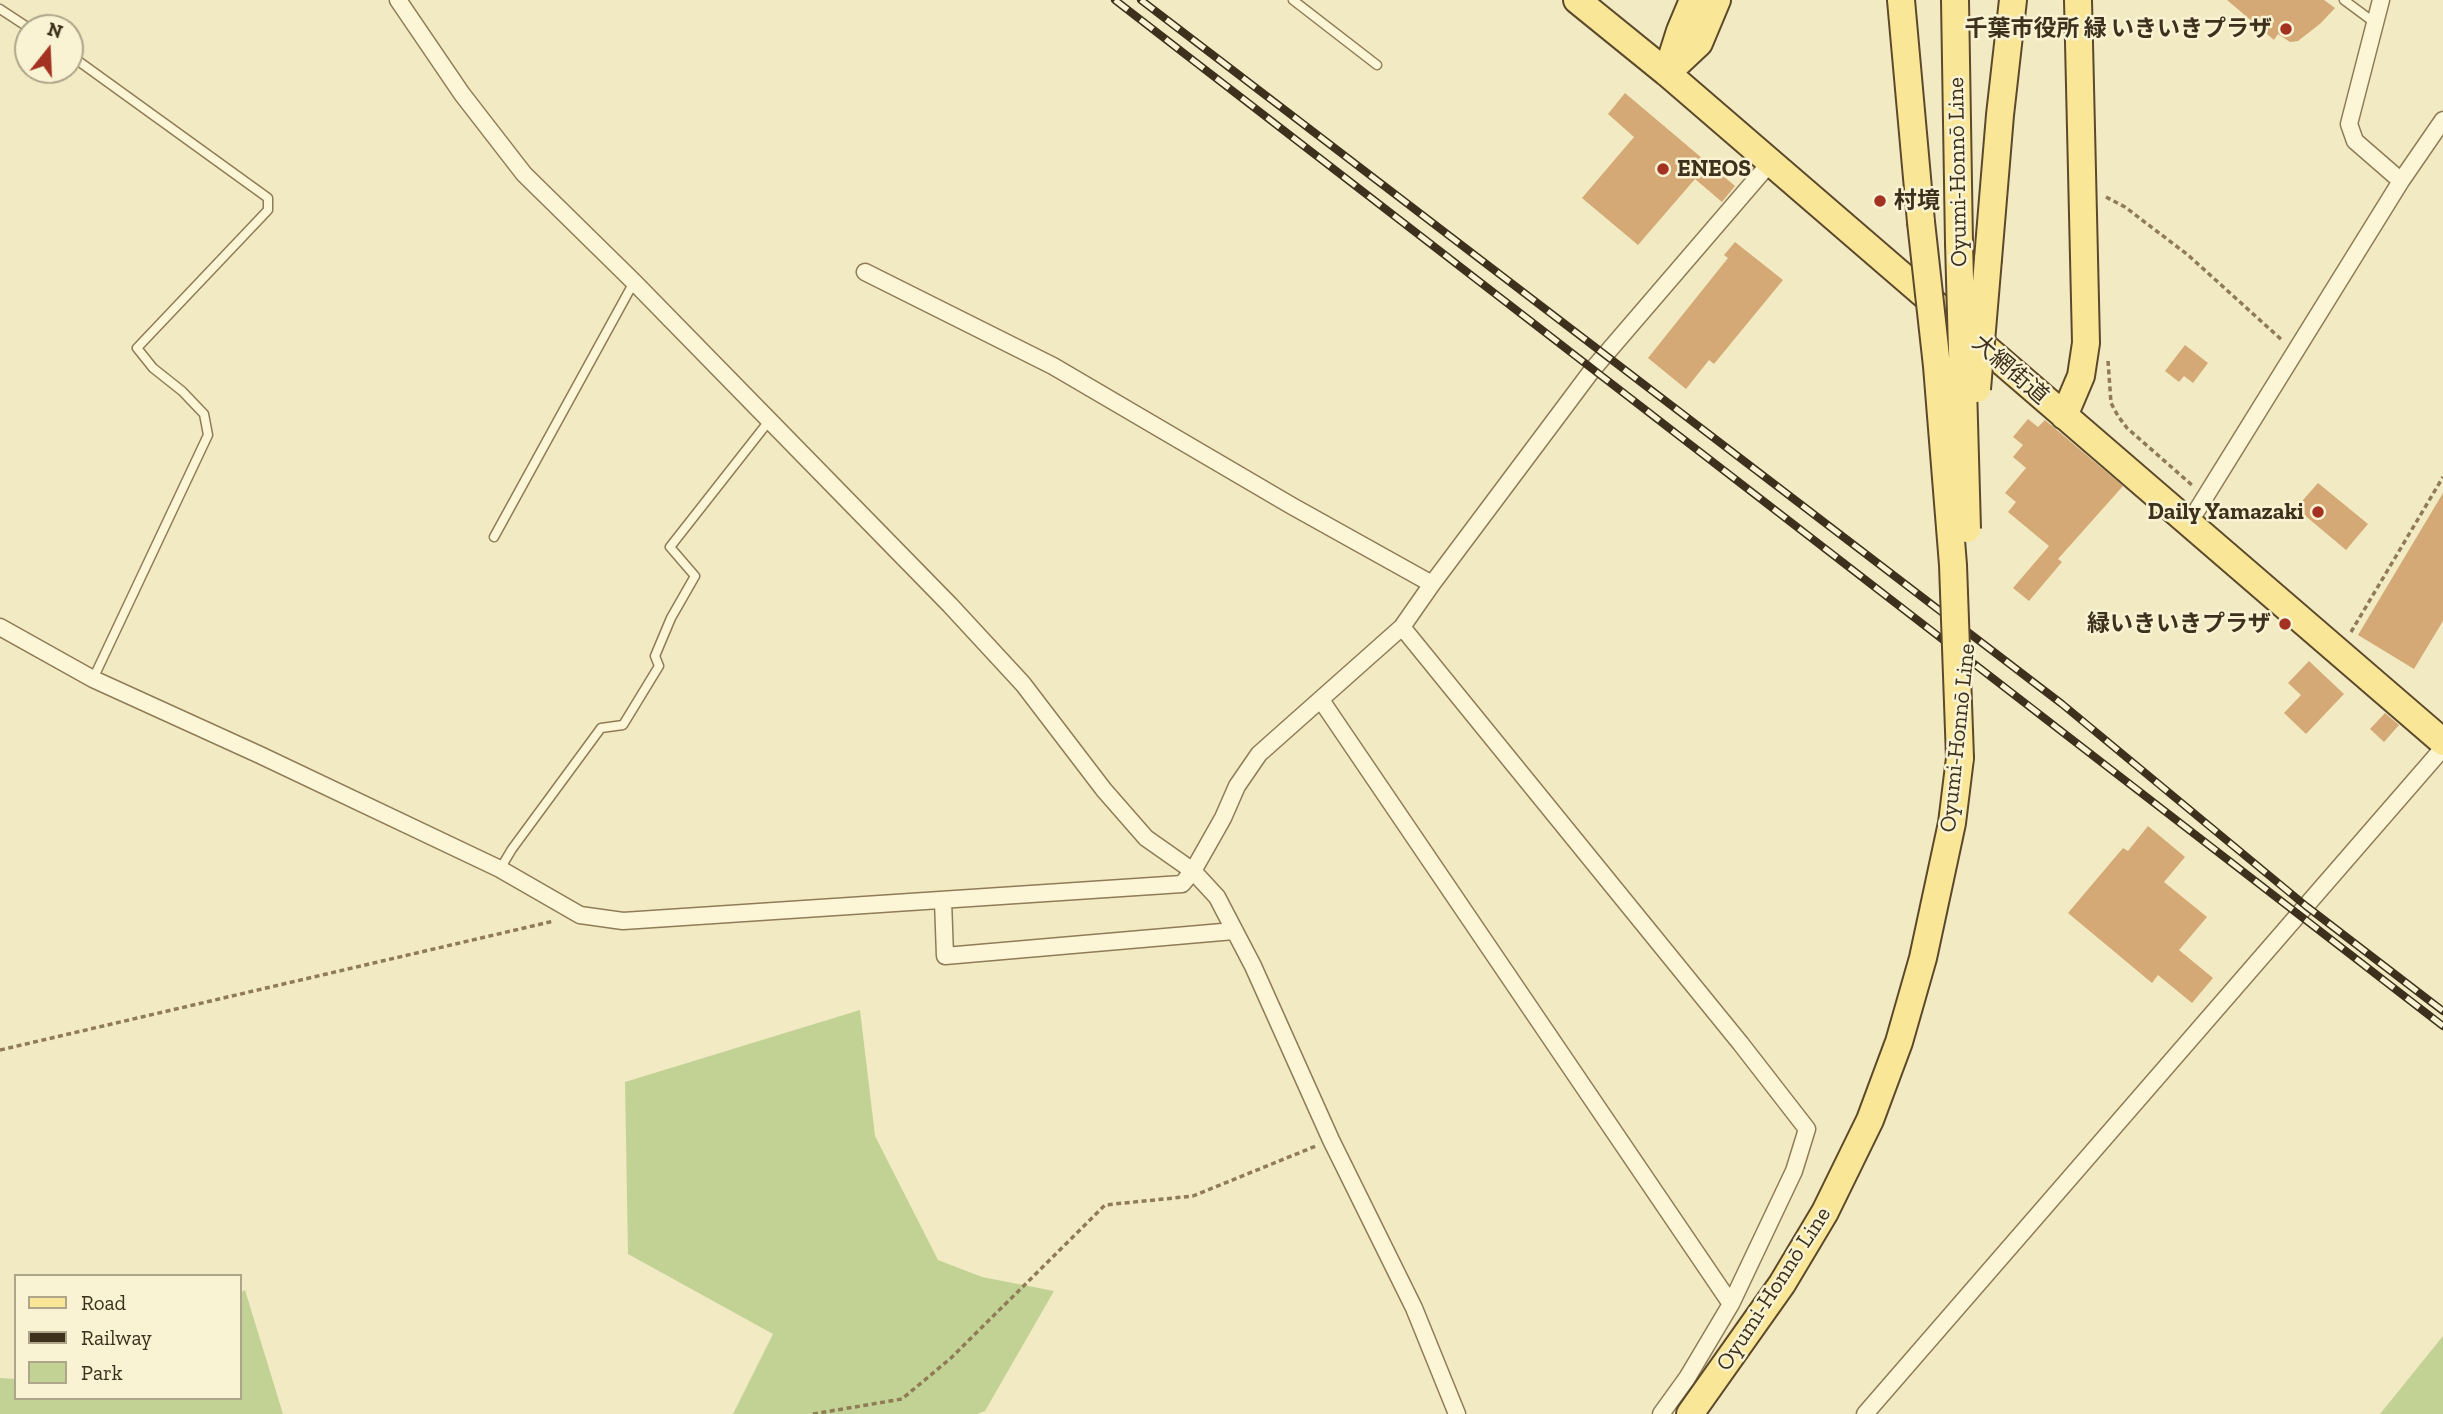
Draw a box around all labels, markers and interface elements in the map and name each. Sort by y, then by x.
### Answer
north arrow [14,14,84,84]
place label: 千葉市役所 緑 いきいきプラザ [1964,15,2272,43]
text: N [45,17,65,44]
marker: 千葉市役所 緑 いきいきプラザ [2278,21,2294,37]
street label: Oyumi-Honnō Line [1943,77,1973,267]
place label: ENEOS [1677,155,1751,183]
marker: ENEOS [1655,161,1671,177]
place label: 村境 [1894,187,1940,215]
marker: 村境 [1872,193,1888,209]
street label: 大網街道 [1966,329,2054,411]
place label: Daily Yamazaki [2148,498,2304,526]
marker: Daily Yamazaki [2310,504,2326,520]
place label: 緑いきいきプラザ [2087,610,2271,638]
marker: 緑いきいきプラザ [2277,616,2293,632]
street label: Oyumi-Honnō Line [1934,642,1982,834]
street label: Oyumi-Honnō Line [1711,1202,1837,1376]
legend [14,1274,242,1400]
text: Road [81,1290,126,1315]
text: Railway [81,1325,152,1350]
text: Park [81,1360,123,1385]

